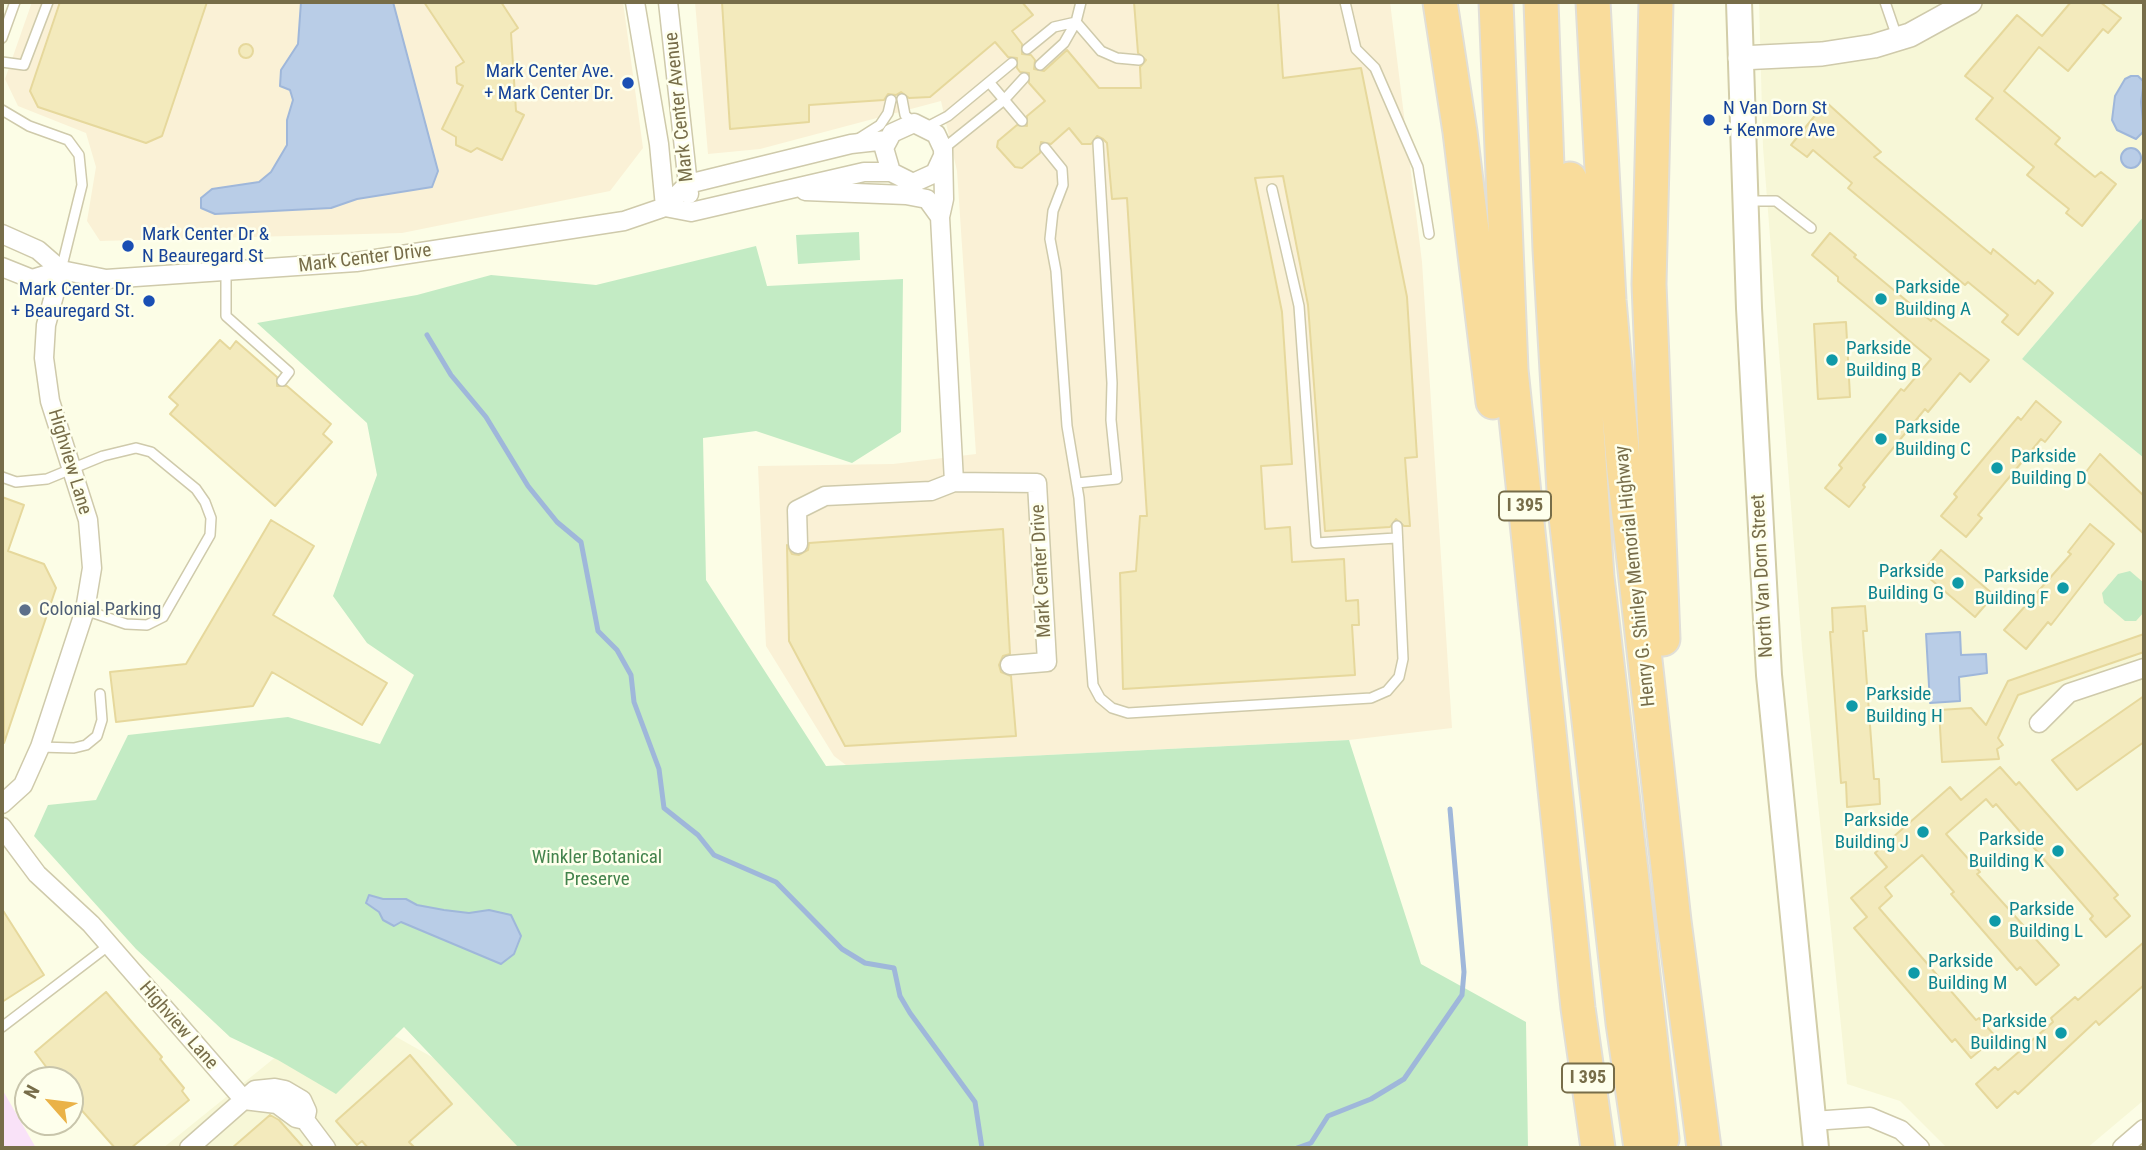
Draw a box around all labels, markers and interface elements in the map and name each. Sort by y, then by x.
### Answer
street label: Mark Center Avenue [661,31,699,183]
place label: Mark Center Ave. + Mark Center Dr. [484,61,614,105]
marker: Mark Center Ave. + Mark Center Dr. [620,75,636,91]
place label: N Van Dorn St + Kenmore Ave [1723,98,1835,142]
marker: N Van Dorn St + Kenmore Ave [1701,112,1717,128]
place label: Mark Center Dr & N Beauregard St [142,224,269,268]
marker: Mark Center Dr & N Beauregard St [120,238,136,254]
street label: Mark Center Drive [297,240,433,278]
place label: Parkside Building A [1895,277,1971,321]
place label: Mark Center Dr. + Beauregard St. [11,279,135,323]
marker: Parkside Building A [1873,291,1889,307]
marker: Mark Center Dr. + Beauregard St. [141,293,157,309]
place label: Parkside Building B [1846,338,1921,382]
marker: Parkside Building B [1824,352,1840,368]
street label: Highview Lane [42,407,96,517]
place label: Parkside Building C [1895,417,1971,461]
marker: Parkside Building C [1873,431,1889,447]
street label: Henry G. Shirley Memorial Highway [1611,444,1661,708]
place label: Parkside Building D [2011,446,2087,490]
marker: Parkside Building D [1989,460,2005,476]
road number: I 395 [1499,492,1551,520]
street label: North Van Dorn Street [1747,494,1779,658]
street label: Mark Center Drive [1027,504,1057,638]
place label: Parkside Building G [1868,561,1944,605]
place label: Parkside Building F [1975,566,2049,610]
marker: Parkside Building G [1950,575,1966,591]
marker: Parkside Building F [2055,580,2071,596]
place label: Colonial Parking [39,599,161,621]
marker: Colonial Parking [17,602,33,618]
place label: Parkside Building H [1866,684,1943,728]
marker: Parkside Building H [1844,698,1860,714]
place label: Parkside Building J [1835,810,1909,854]
marker: Parkside Building J [1915,824,1931,840]
place label: Parkside Building K [1969,829,2044,873]
marker: Parkside Building K [2050,843,2066,859]
park label: Winkler Botanical Preserve [532,847,662,891]
place label: Parkside Building L [2009,899,2083,943]
marker: Parkside Building L [1987,913,2003,929]
place label: Parkside Building M [1928,951,2007,995]
marker: Parkside Building M [1906,965,1922,981]
street label: Highview Lane [134,977,222,1075]
place label: Parkside Building N [1970,1011,2047,1055]
marker: Parkside Building N [2053,1025,2069,1041]
road number: I 395 [1562,1064,1614,1092]
north arrow [14,1066,84,1136]
text: N [19,1081,45,1102]

